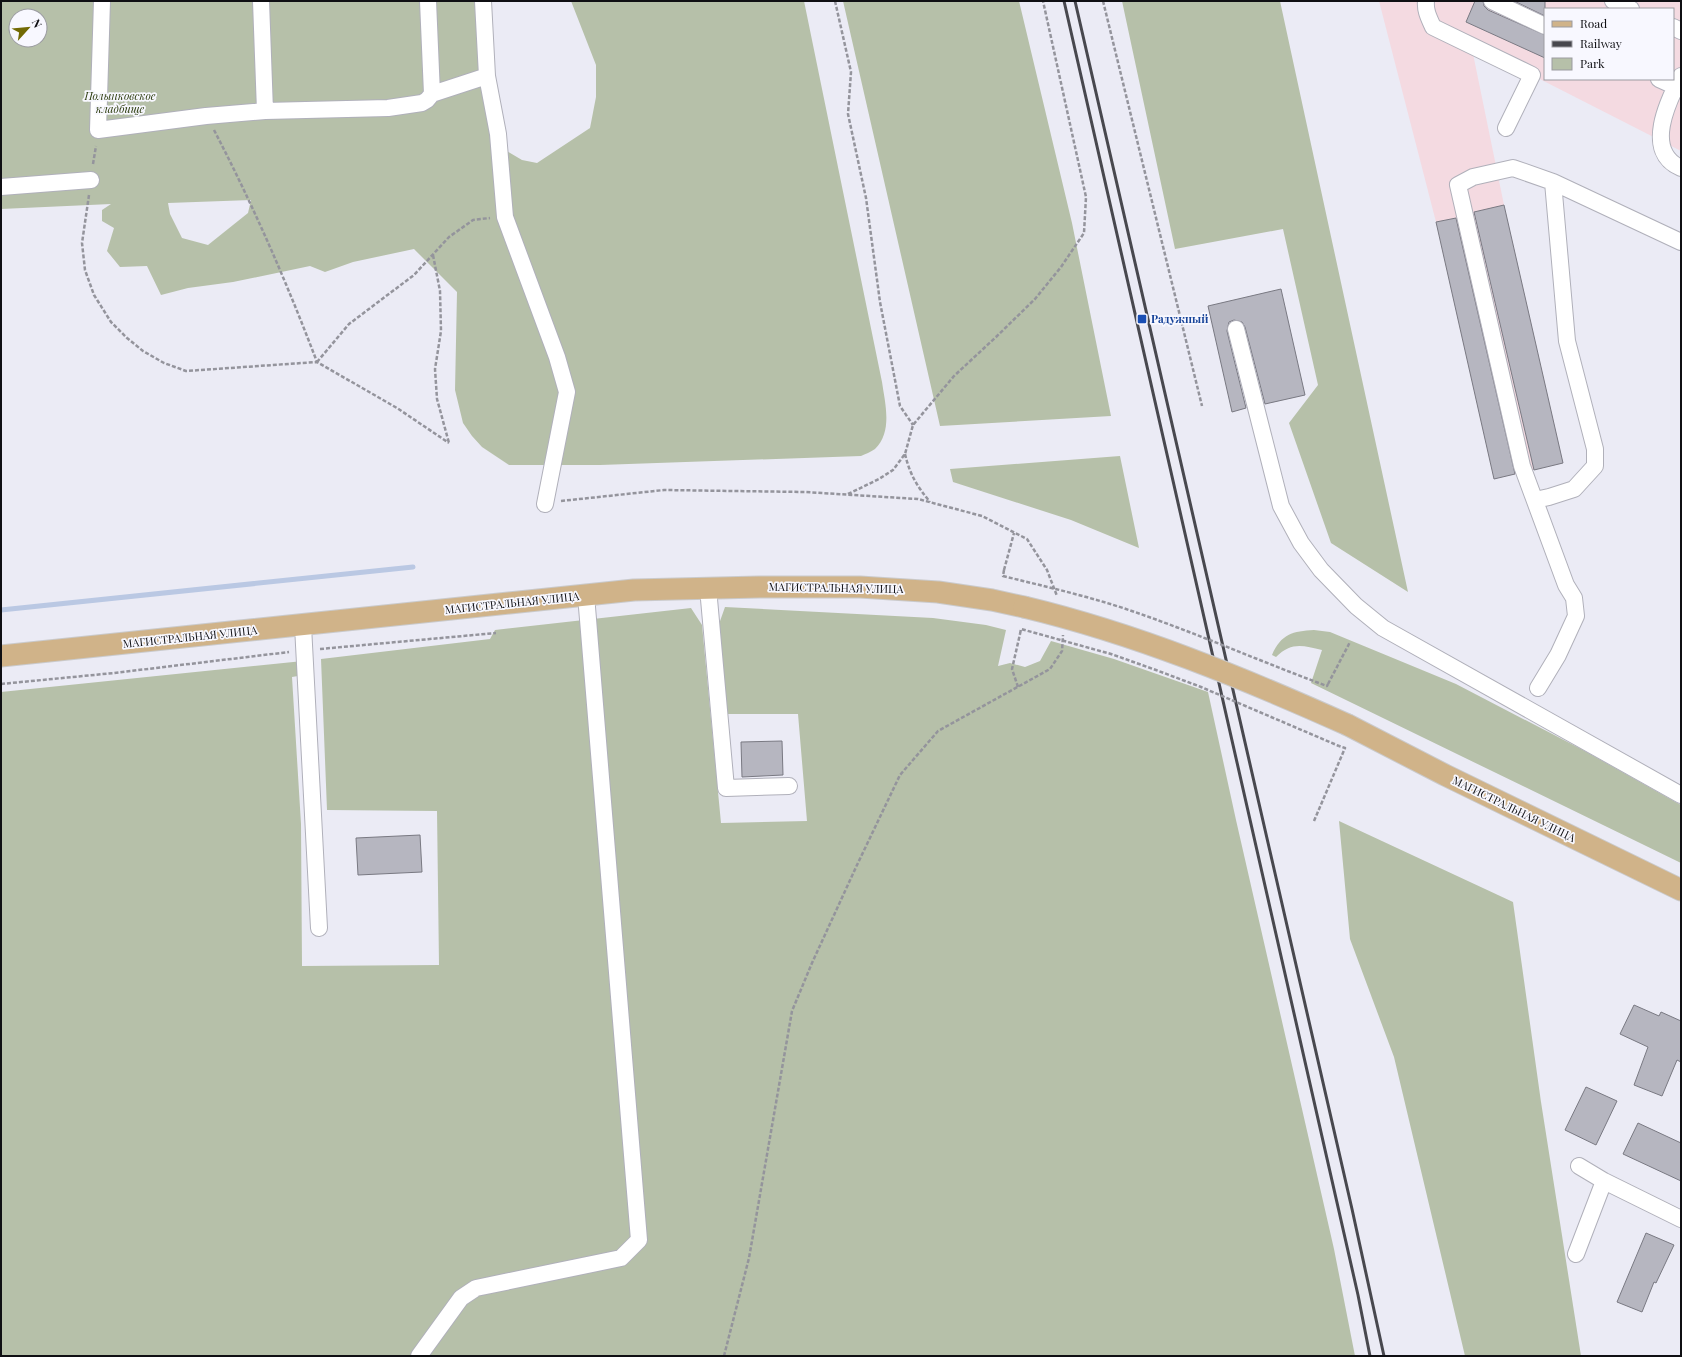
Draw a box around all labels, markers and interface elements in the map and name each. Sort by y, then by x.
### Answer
north arrow [8,8,48,48]
legend [1544,8,1674,80]
text: Road [1580,15,1607,31]
text: N [29,16,46,30]
text: Railway [1580,35,1622,51]
text: Park [1580,55,1605,71]
park label: Полынковское кладбище [83,88,156,116]
place label: Радужный [1151,311,1208,326]
marker: Радужный [1136,313,1148,325]
street label: МАГИСТРАЛЬНАЯ УЛИЦА [768,579,904,596]
street label: МАГИСТРАЛЬНАЯ УЛИЦА [444,588,580,617]
street label: МАГИСТРАЛЬНАЯ УЛИЦА [122,622,258,651]
street label: МАГИСТРАЛЬНАЯ УЛИЦА [1450,772,1578,845]

